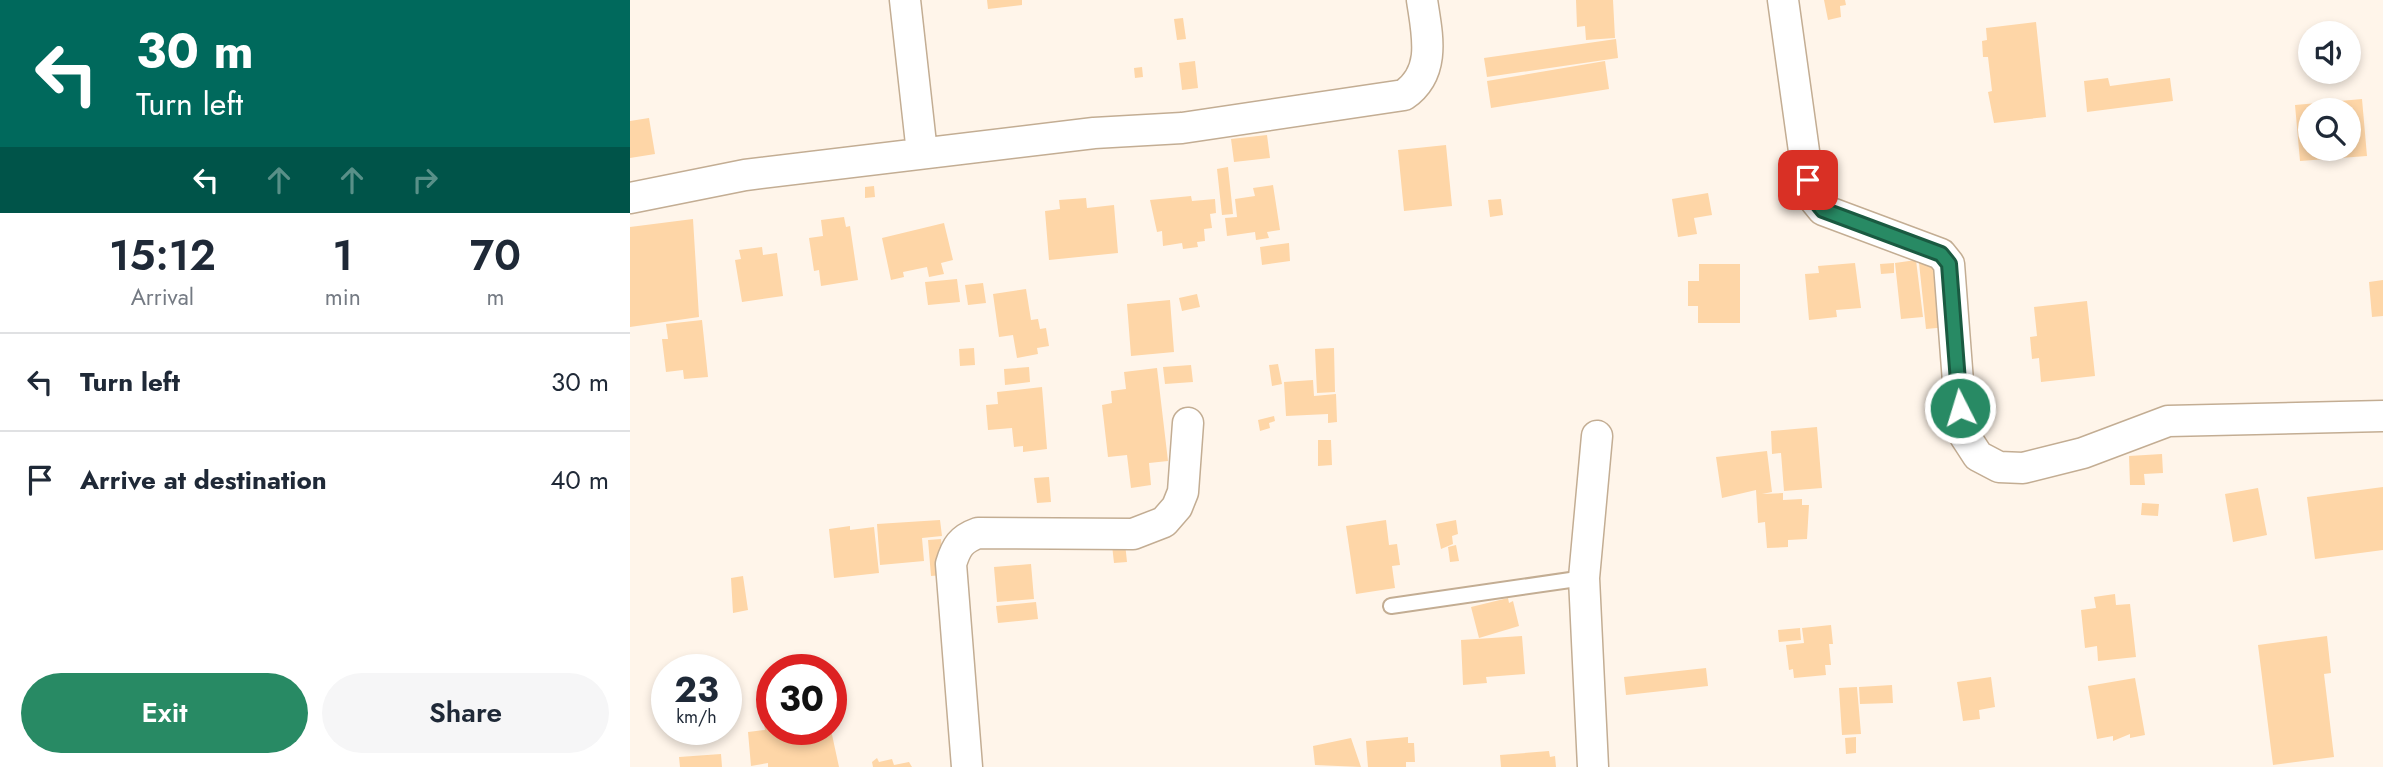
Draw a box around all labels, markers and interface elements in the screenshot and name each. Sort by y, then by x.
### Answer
text: 30 m [136,16,254,86]
map controls [2298,21,2361,161]
button: sound [2298,21,2361,84]
icon: left [21,28,112,119]
text: Turn left [136,81,243,127]
button: search [2298,98,2361,161]
pin [1778,150,1838,210]
icon: left [187,161,225,199]
icon: ahead [260,161,298,199]
icon: ahead [333,161,371,199]
icon: right [406,161,444,199]
icon: arrive [1789,161,1827,199]
text: 15:12 [109,225,216,286]
text: 1 [332,225,353,286]
text: 70 [470,225,521,286]
text: Arrival [131,280,194,314]
text: min [325,280,361,314]
text: m [486,280,504,314]
icon: left [21,363,59,401]
text: Turn left [80,363,180,401]
text: 30 m [551,363,609,401]
position arrow [1923,371,1997,445]
icon: arrive [21,461,59,499]
text: Arrive at destination [80,461,327,499]
text: 40 m [550,461,609,499]
speed limit sign: 30 [756,654,847,745]
text: 23 [674,665,719,715]
button: Exit [21,673,308,753]
button: Share [322,673,609,753]
text: km/h [676,704,717,730]

